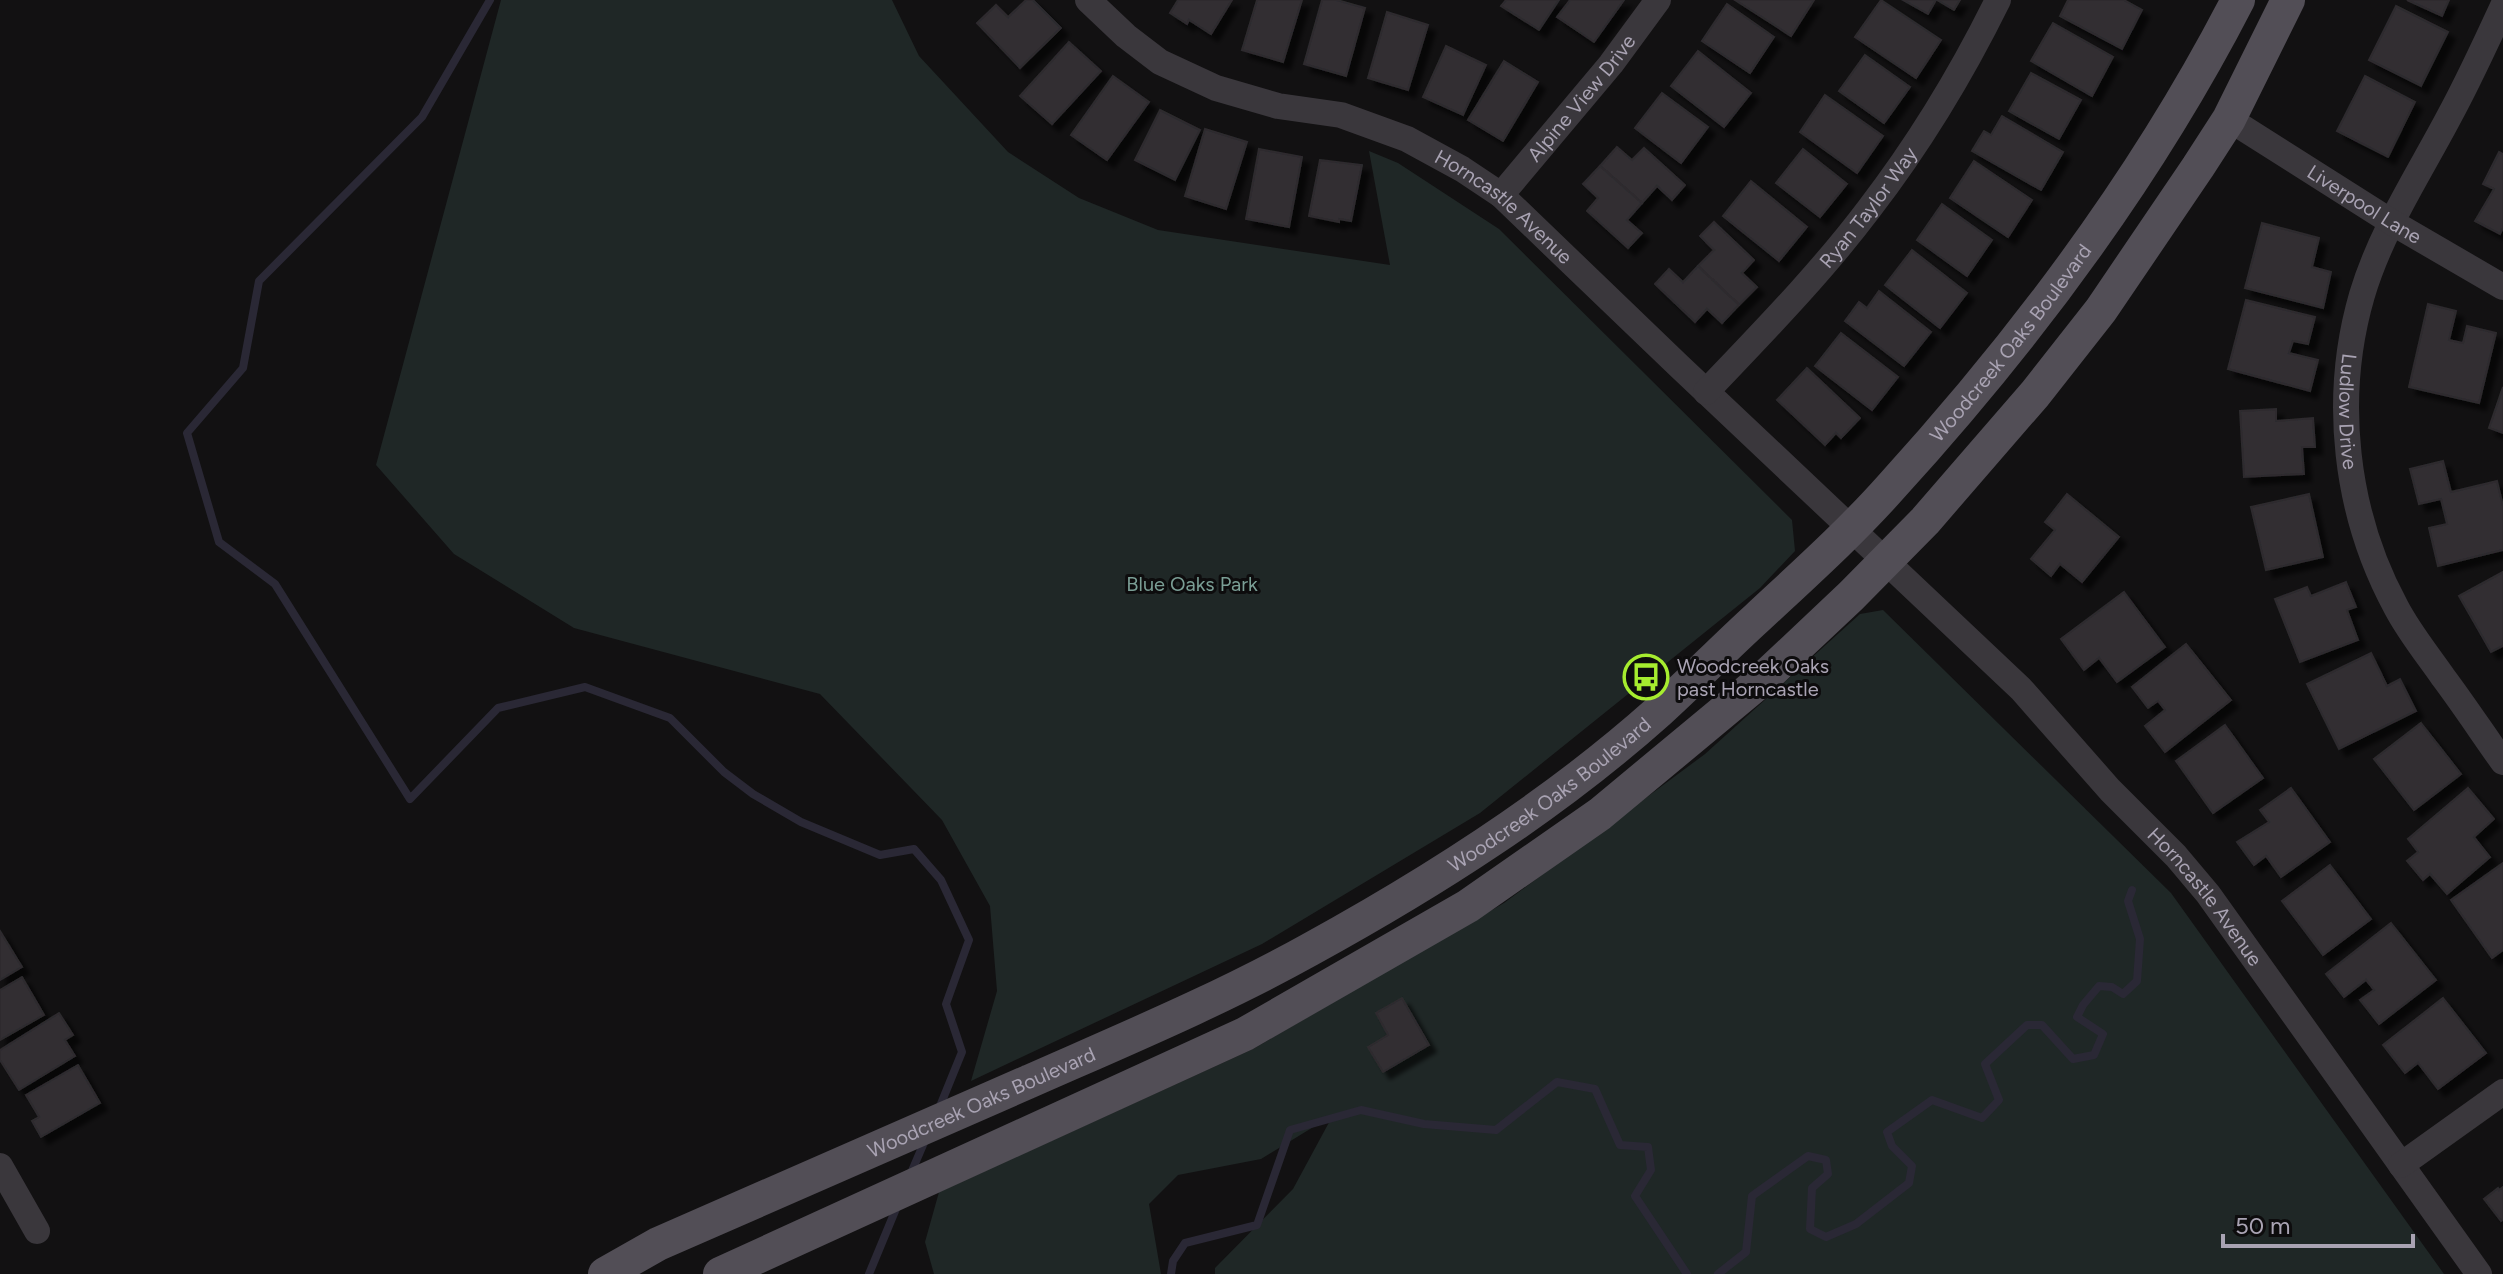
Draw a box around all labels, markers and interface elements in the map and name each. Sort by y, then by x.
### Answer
street label: Alpine View Drive [1522,30,1641,167]
street label: Ryan Taylor Way [1814,142,1922,273]
street label: Horncastle Avenue [1431,144,1577,269]
street label: Liverpool Lane [2303,160,2426,249]
street label: Woodcreek Oaks Boulevard [1925,239,2097,447]
street label: Ludlow Drive [2334,352,2362,471]
park label: Blue Oaks Park [1126,572,1258,596]
bus stop icon: Woodcreek Oaks past Horncastle [1622,653,1670,701]
place label: Woodcreek Oaks past Horncastle [1677,654,1829,701]
street label: Woodcreek Oaks Boulevard [1444,712,1656,877]
street label: Horncastle Avenue [2143,823,2267,971]
street label: Woodcreek Oaks Boulevard [864,1042,1099,1163]
scale bar [2223,1198,2413,1248]
text: 50 m [2235,1211,2291,1240]

